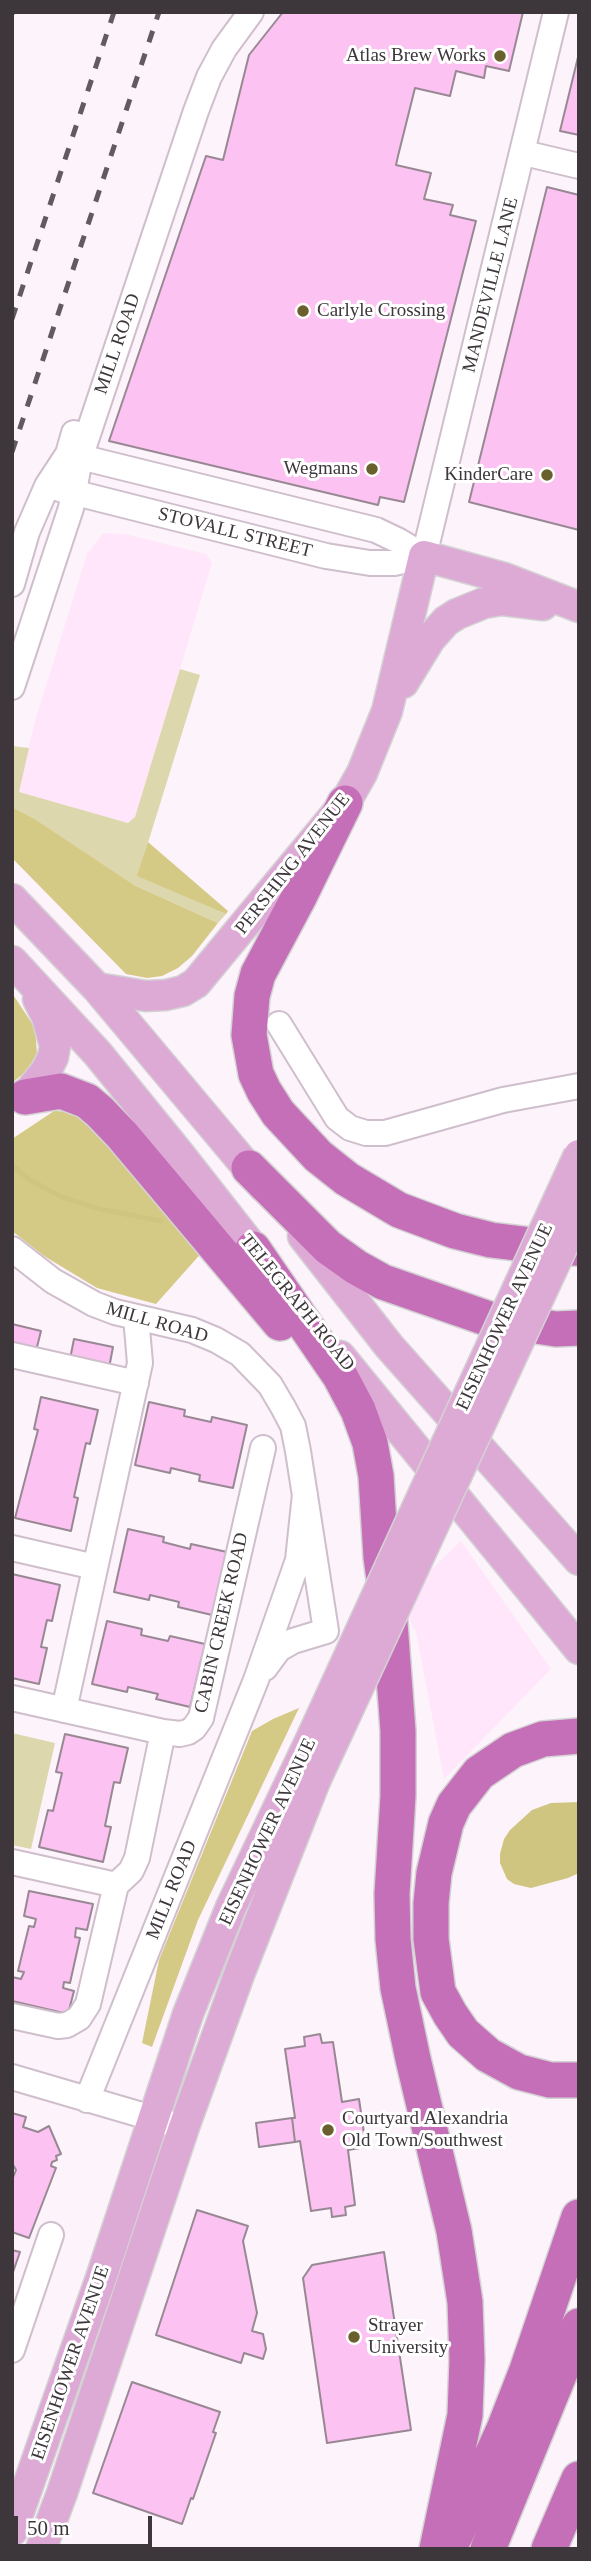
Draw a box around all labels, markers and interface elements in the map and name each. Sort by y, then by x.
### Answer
place label: Atlas Brew Works [346,45,486,67]
marker: Atlas Brew Works [492,48,508,64]
street label: MANDEVILLE LANE [458,195,524,375]
street label: MILL ROAD [90,291,146,397]
place label: Carlyle Crossing [317,300,445,322]
marker: Carlyle Crossing [295,303,311,319]
place label: Wegmans [284,458,358,480]
marker: Wegmans [364,461,380,477]
place label: KinderCare [444,464,533,486]
marker: KinderCare [539,467,555,483]
street label: STOVALL STREET [156,503,314,563]
street label: PERSHING AVENUE [231,789,355,939]
street label: EISENHOWER AVENUE [452,1220,558,1414]
street label: TELEGRAPH ROAD [235,1230,359,1376]
street label: MILL ROAD [103,1298,211,1348]
street label: CABIN CREEK ROAD [190,1530,254,1716]
street label: EISENHOWER AVENUE [215,1735,321,1929]
street label: MILL ROAD [142,1837,202,1943]
place label: Courtyard Alexandria Old Town/Southwest [342,2108,508,2152]
marker: Courtyard Alexandria Old Town/Southwest [320,2122,336,2138]
street label: EISENHOWER AVENUE [27,2263,115,2463]
place label: Strayer University [368,2315,448,2359]
marker: Strayer University [346,2329,362,2345]
scale bar [18,2502,156,2546]
text: 50 m [27,2516,70,2540]

